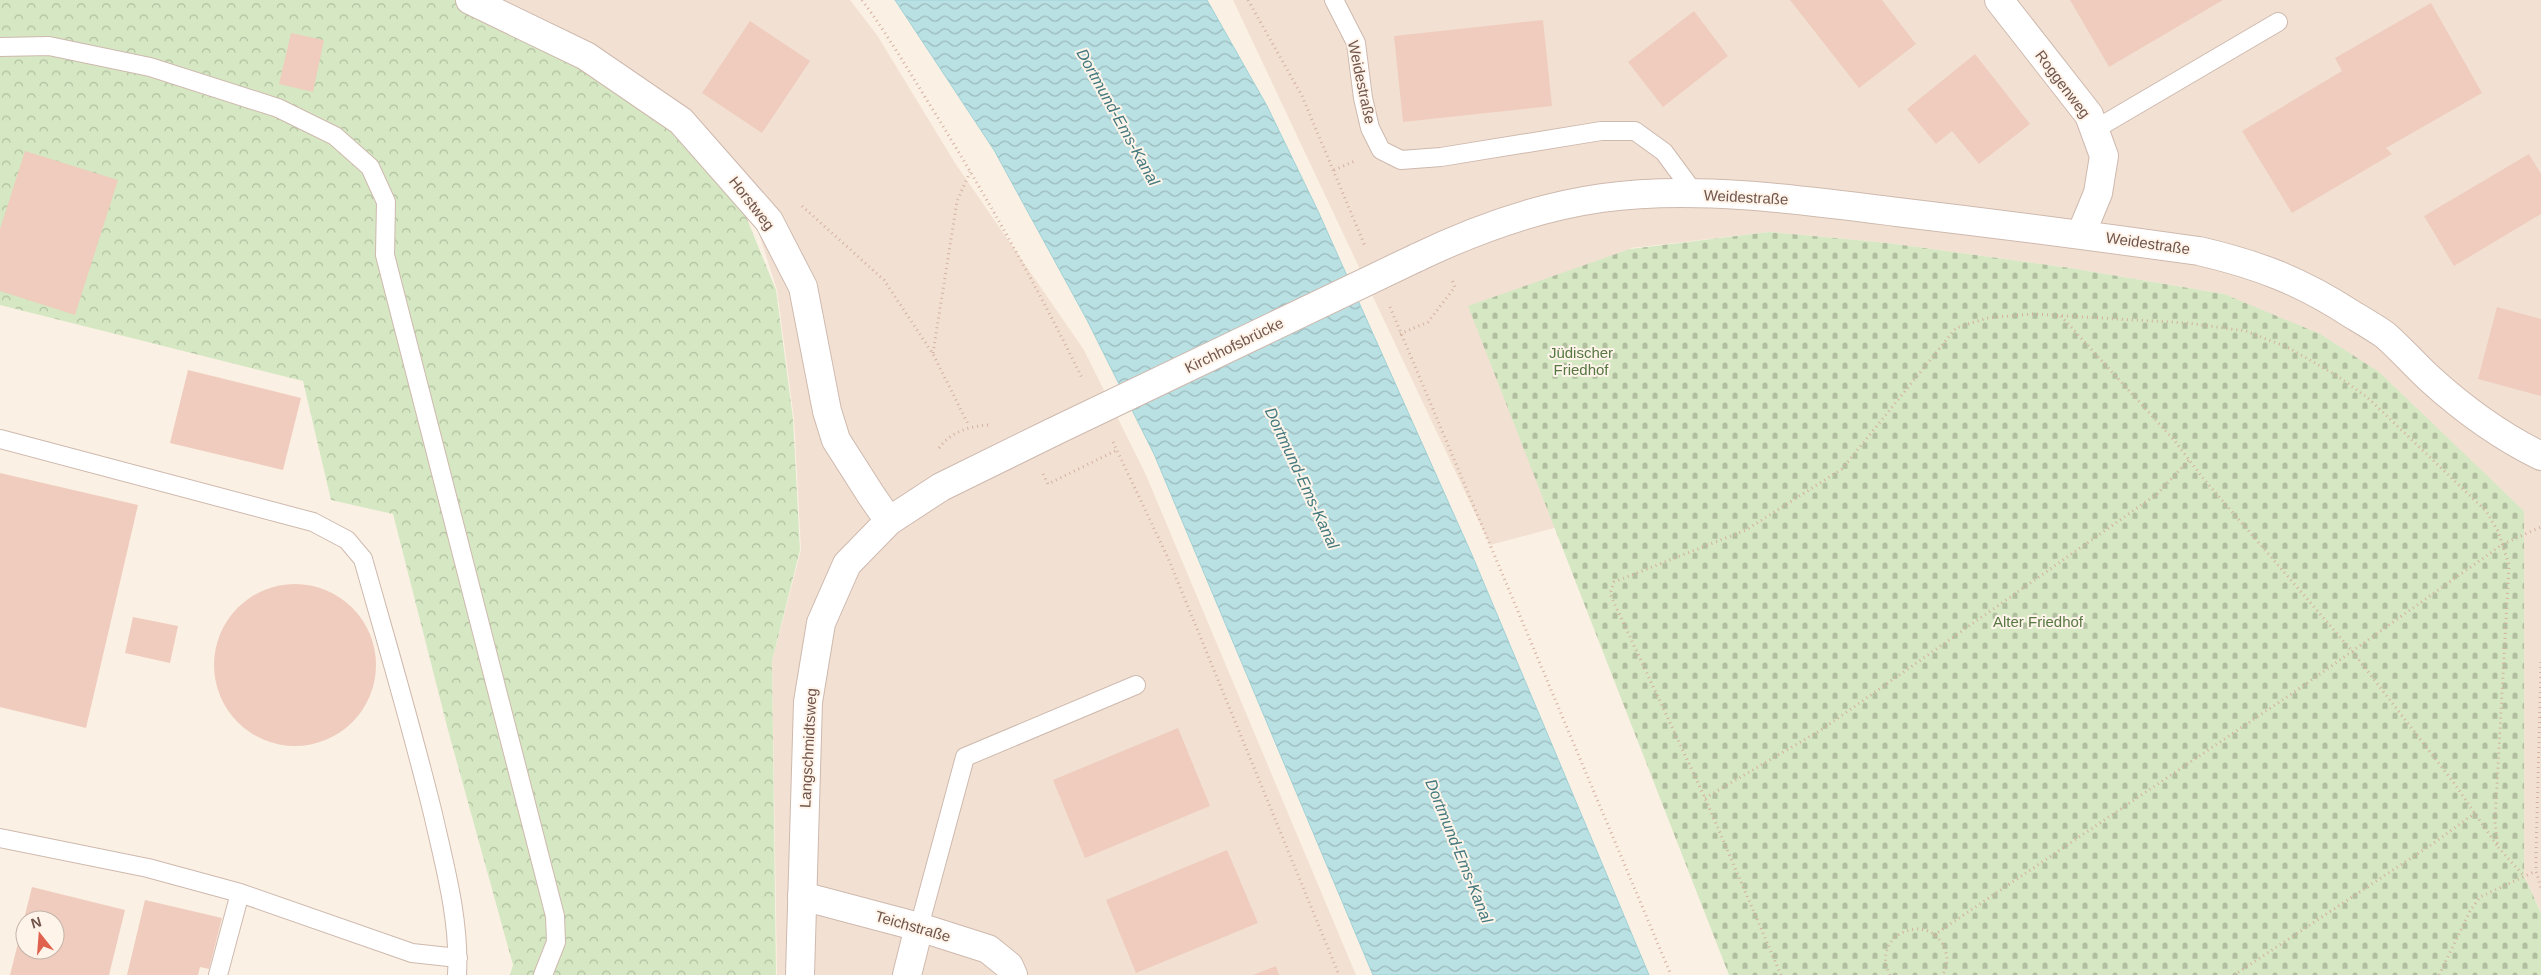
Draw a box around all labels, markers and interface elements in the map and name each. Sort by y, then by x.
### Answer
street label: Weidestraße [1345,39,1379,125]
water label: Dortmund-Ems-Kanal [1073,46,1163,189]
street label: Roggenweg [2032,47,2094,121]
street label: Horstweg [726,173,778,233]
street label: Weidestraße [1703,186,1789,208]
street label: Weidestraße [2105,229,2191,257]
street label: Kirchhofsbrücke [1182,314,1286,376]
park label: Jüdischer Friedhof [1549,344,1613,378]
water label: Dortmund-Ems-Kanal [1262,405,1342,552]
park label: Alter Friedhof [1993,613,2084,630]
street label: Langschmidtsweg [796,688,820,808]
water label: Dortmund-Ems-Kanal [1422,777,1496,926]
street label: Teichstraße [873,907,953,945]
north arrow [15,910,65,960]
text: N [29,913,43,932]

